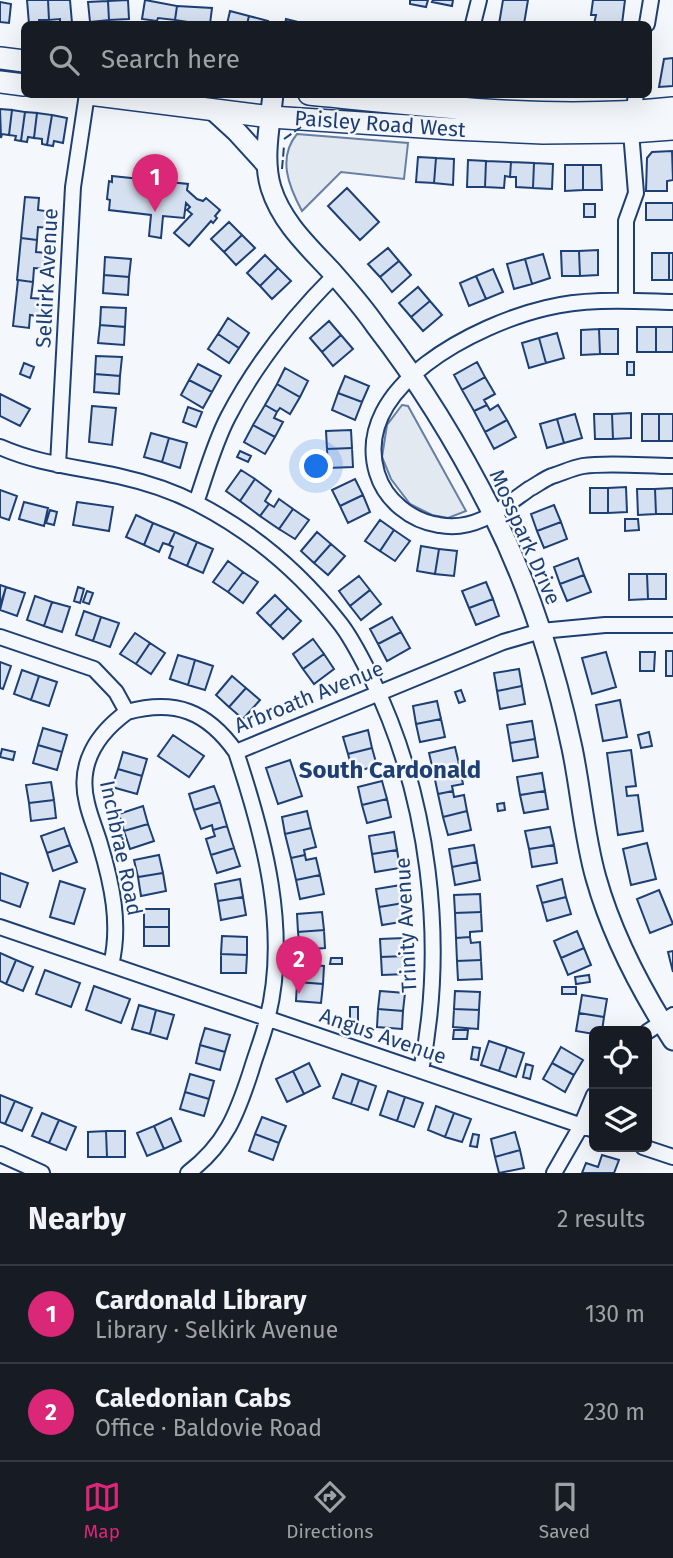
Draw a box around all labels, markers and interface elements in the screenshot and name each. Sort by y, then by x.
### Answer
search box [21,21,652,98]
icon: search [45,41,83,79]
text: Search here [101,44,240,75]
street label: Paisley Road West [294,105,467,143]
pin: 1 [132,154,178,212]
street label: Selkirk Avenue [30,207,64,349]
your location [299,449,333,483]
street label: Mosspark Drive [484,465,566,609]
street label: Arbroath Avenue [231,655,387,739]
district label: South Cardonald [299,756,481,784]
street label: Inchbrae Road [94,778,148,918]
street label: Trinity Avenue [389,857,423,993]
pin: 2 [276,936,322,994]
street label: Angus Avenue [316,1002,450,1070]
map controls [589,1026,652,1152]
button: locate [589,1026,652,1089]
button: layers [589,1089,652,1152]
text: Nearby [28,1201,126,1237]
text: 2 results [557,1205,645,1233]
text: Cardonald Library [95,1285,307,1316]
text: 1 [46,1300,56,1328]
text: 130 m [585,1300,645,1328]
text: Library · Selkirk Avenue [95,1316,338,1344]
text: Caledonian Cabs [95,1383,291,1414]
text: 2 [45,1398,57,1426]
text: 230 m [584,1398,645,1426]
text: Office · Baldovie Road [95,1414,322,1442]
tab: Map [83,1478,121,1543]
tab: Directions [286,1478,373,1543]
tab: Saved [539,1478,590,1543]

